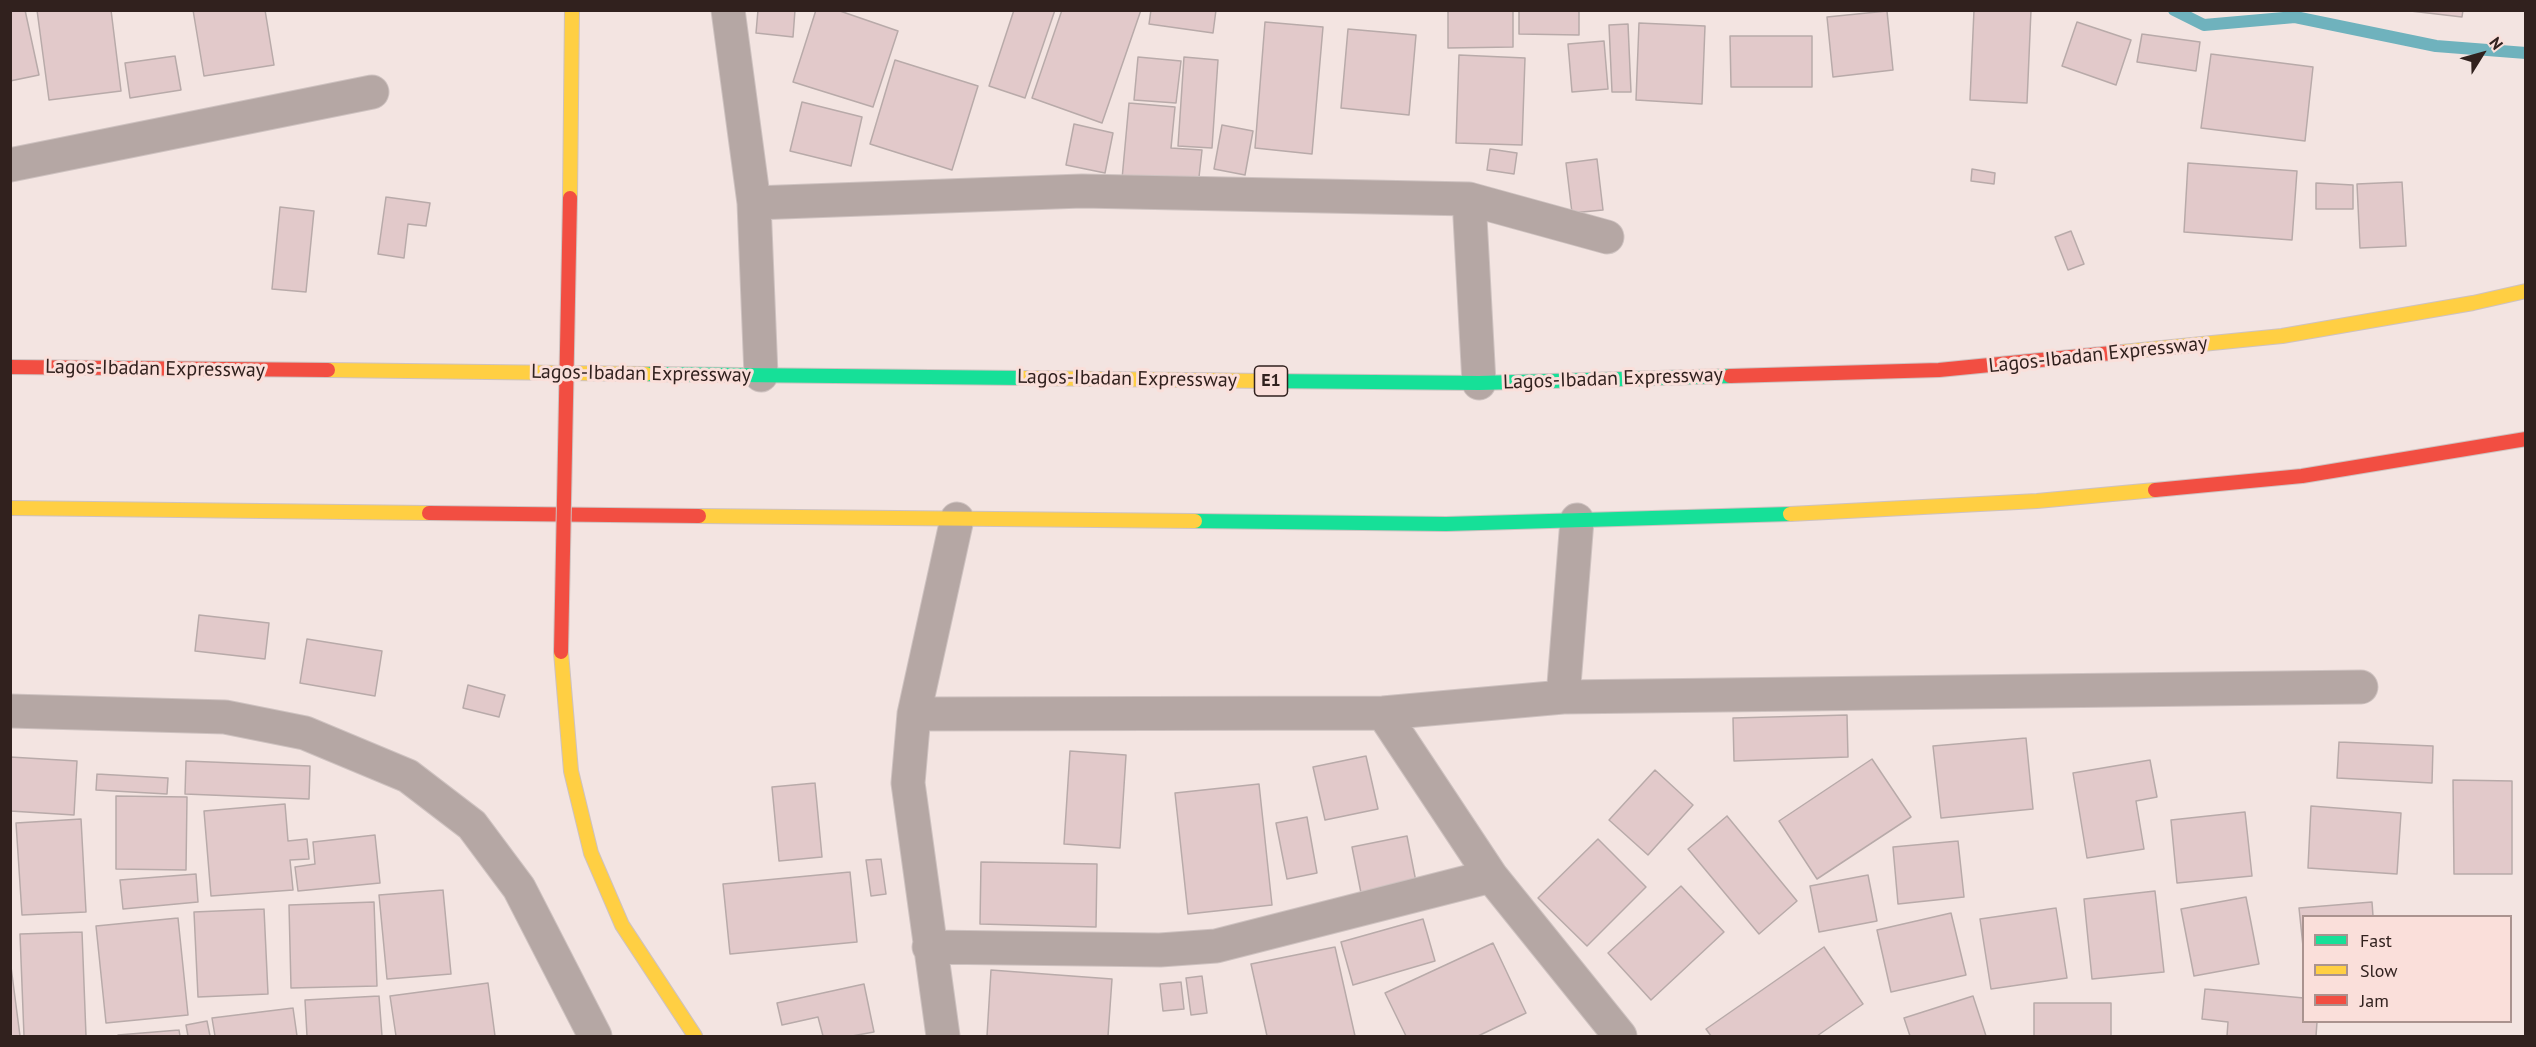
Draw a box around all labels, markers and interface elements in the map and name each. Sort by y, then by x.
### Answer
north arrow [2452,24,2512,84]
text: N [2485,33,2508,53]
street label: Lagos-Ibadan Expressway [1987,332,2209,378]
street label: Lagos-Ibadan Expressway [45,355,265,383]
street label: Lagos-Ibadan Expressway [531,360,751,388]
street label: Lagos-Ibadan Expressway [1503,363,1723,395]
street label: Lagos-Ibadan Expressway [1017,365,1237,393]
road number: E1 [1254,366,1288,396]
legend [2302,915,2512,1023]
text: Fast [2360,929,2392,952]
text: Slow [2360,959,2398,982]
text: Jam [2360,989,2389,1012]

